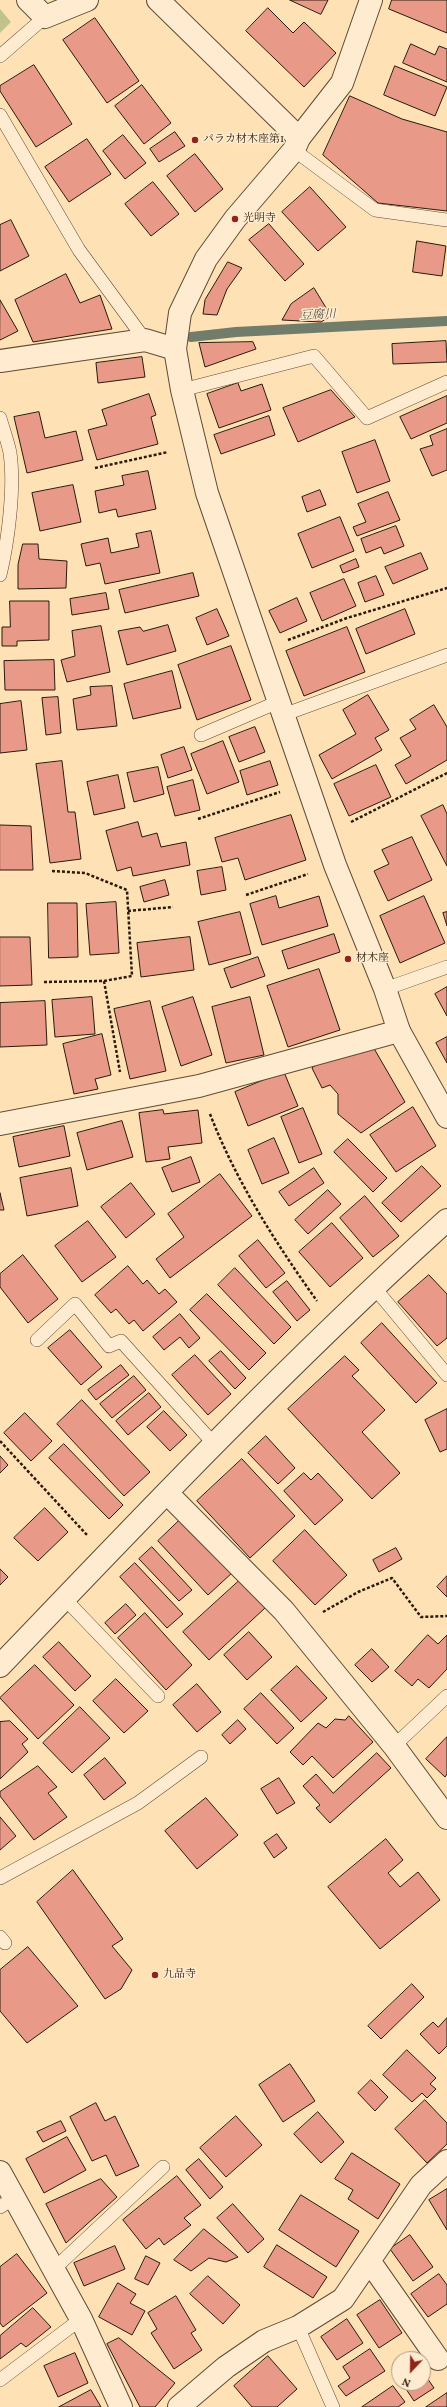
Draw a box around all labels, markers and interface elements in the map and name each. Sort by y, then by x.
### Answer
place label: パラカ材木座第1 [203,133,284,147]
marker: パラカ材木座第1 [190,135,200,145]
place label: 光明寺 [243,212,276,226]
marker: 光明寺 [230,214,240,224]
water label: 豆腐川 [300,308,336,324]
place label: 材木座 [356,952,389,966]
marker: 材木座 [343,954,353,964]
place label: 九品寺 [163,1968,196,1982]
marker: 九品寺 [150,1970,160,1980]
north arrow [391,2351,431,2391]
text: N [400,2373,413,2390]

